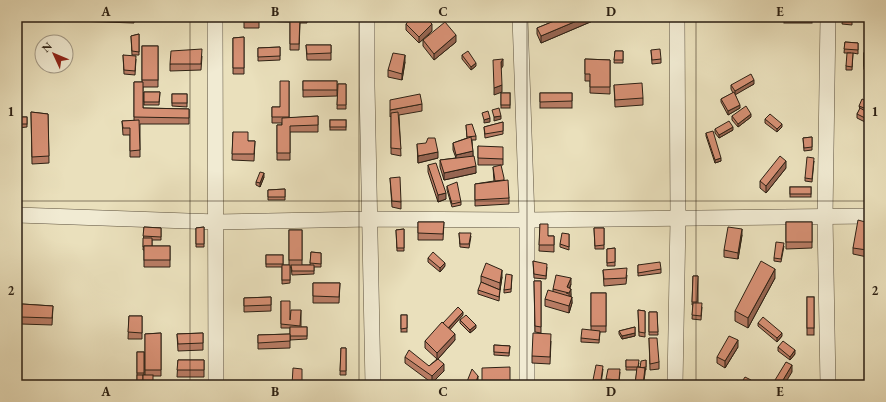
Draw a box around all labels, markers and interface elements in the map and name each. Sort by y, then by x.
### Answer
text: A [100,3,111,20]
text: B [271,3,279,20]
text: C [438,3,448,20]
text: D [606,3,616,20]
text: E [776,3,784,20]
north arrow [34,34,74,74]
text: N [39,39,55,55]
text: 1 [8,103,15,120]
text: 1 [872,103,879,120]
text: 2 [8,282,15,299]
text: 2 [872,282,879,299]
text: A [100,383,111,400]
text: B [271,383,279,400]
text: C [438,383,448,400]
text: D [606,383,616,400]
text: E [776,383,784,400]

